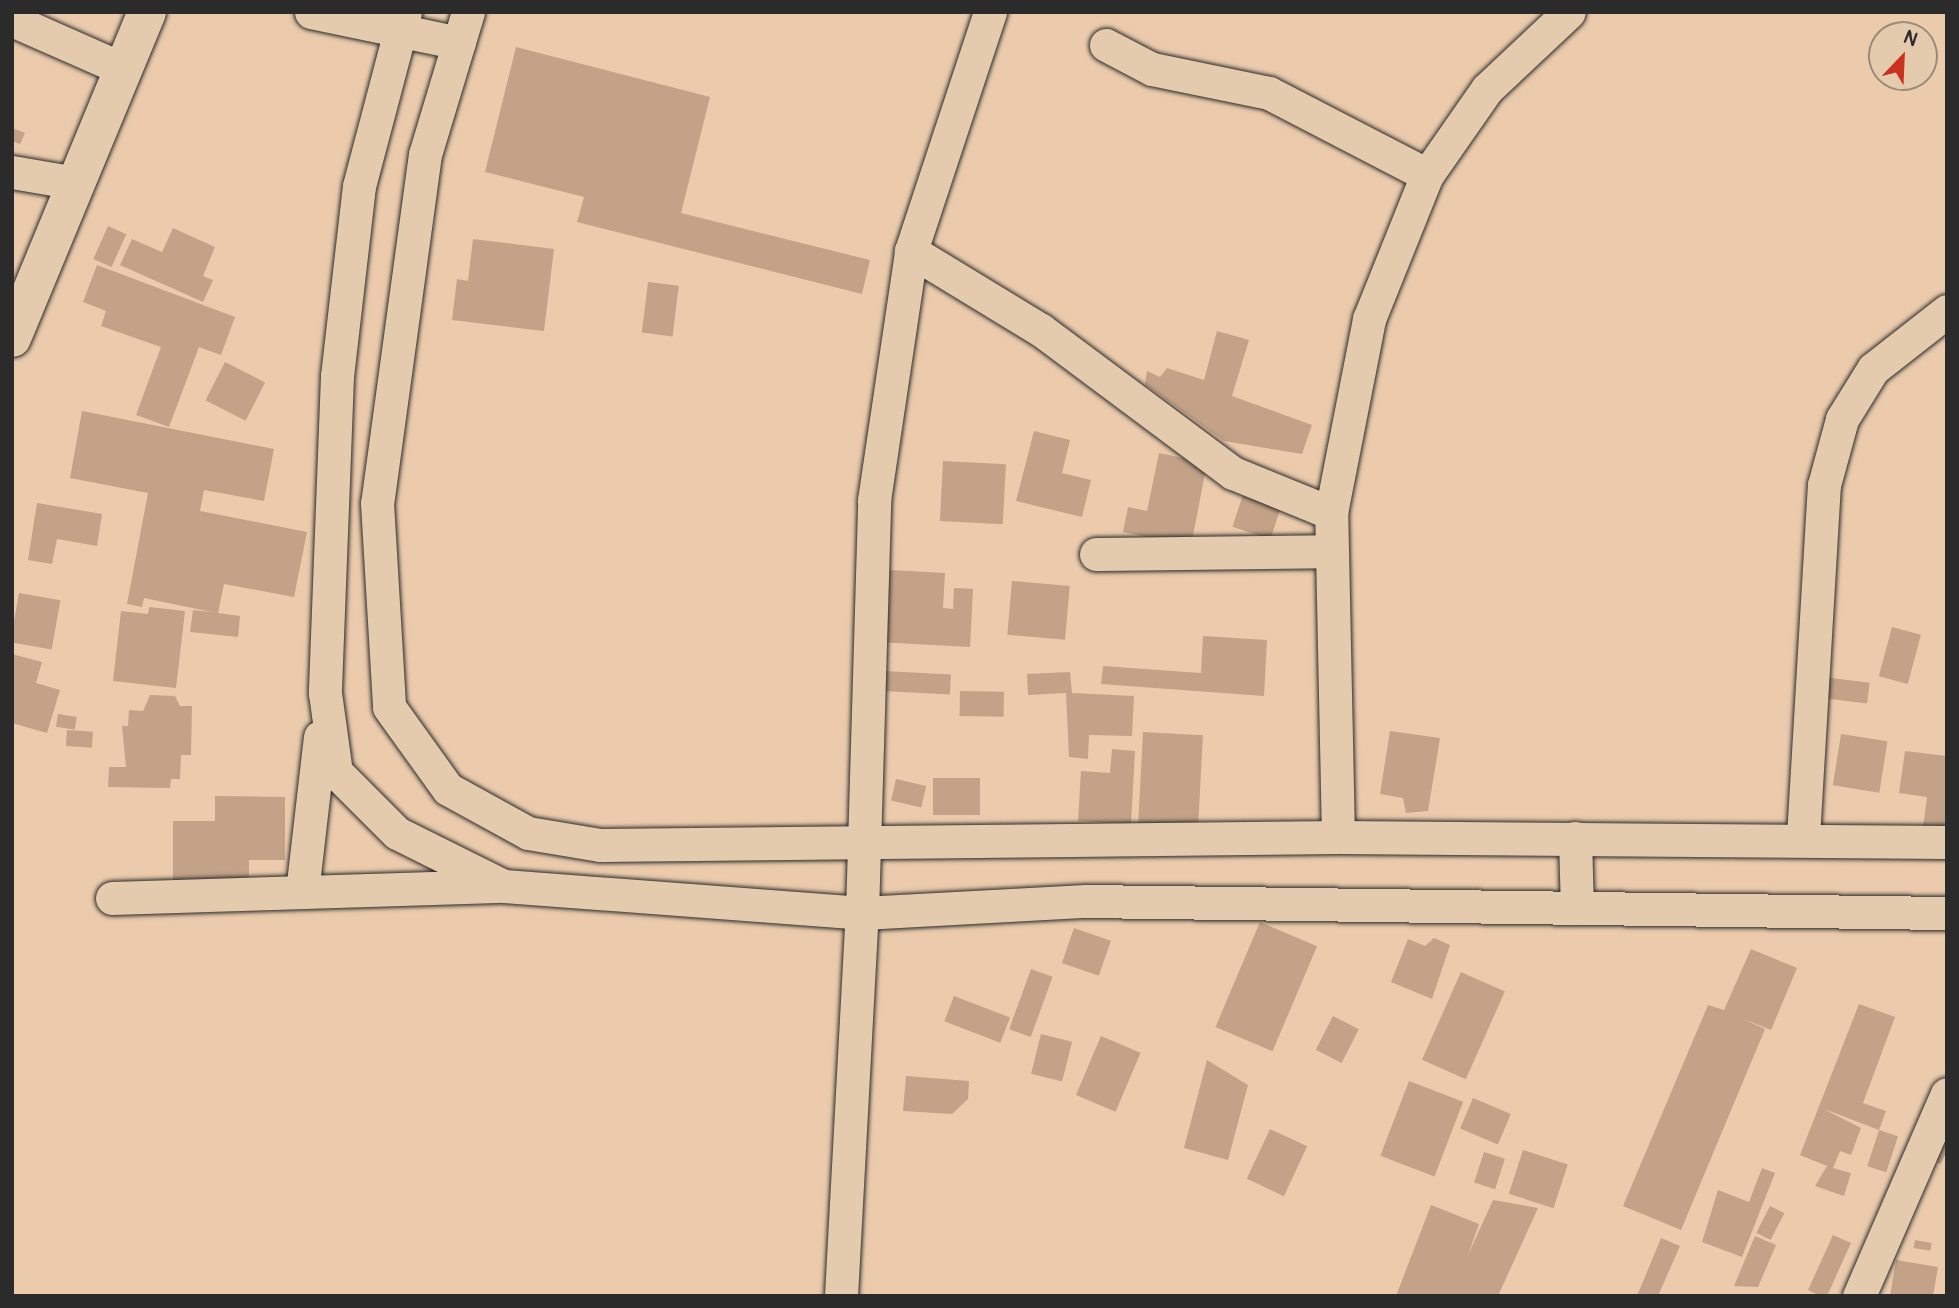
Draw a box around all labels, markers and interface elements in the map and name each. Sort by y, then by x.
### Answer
north arrow [1868,21,1938,91]
text: N [1900,25,1921,52]

